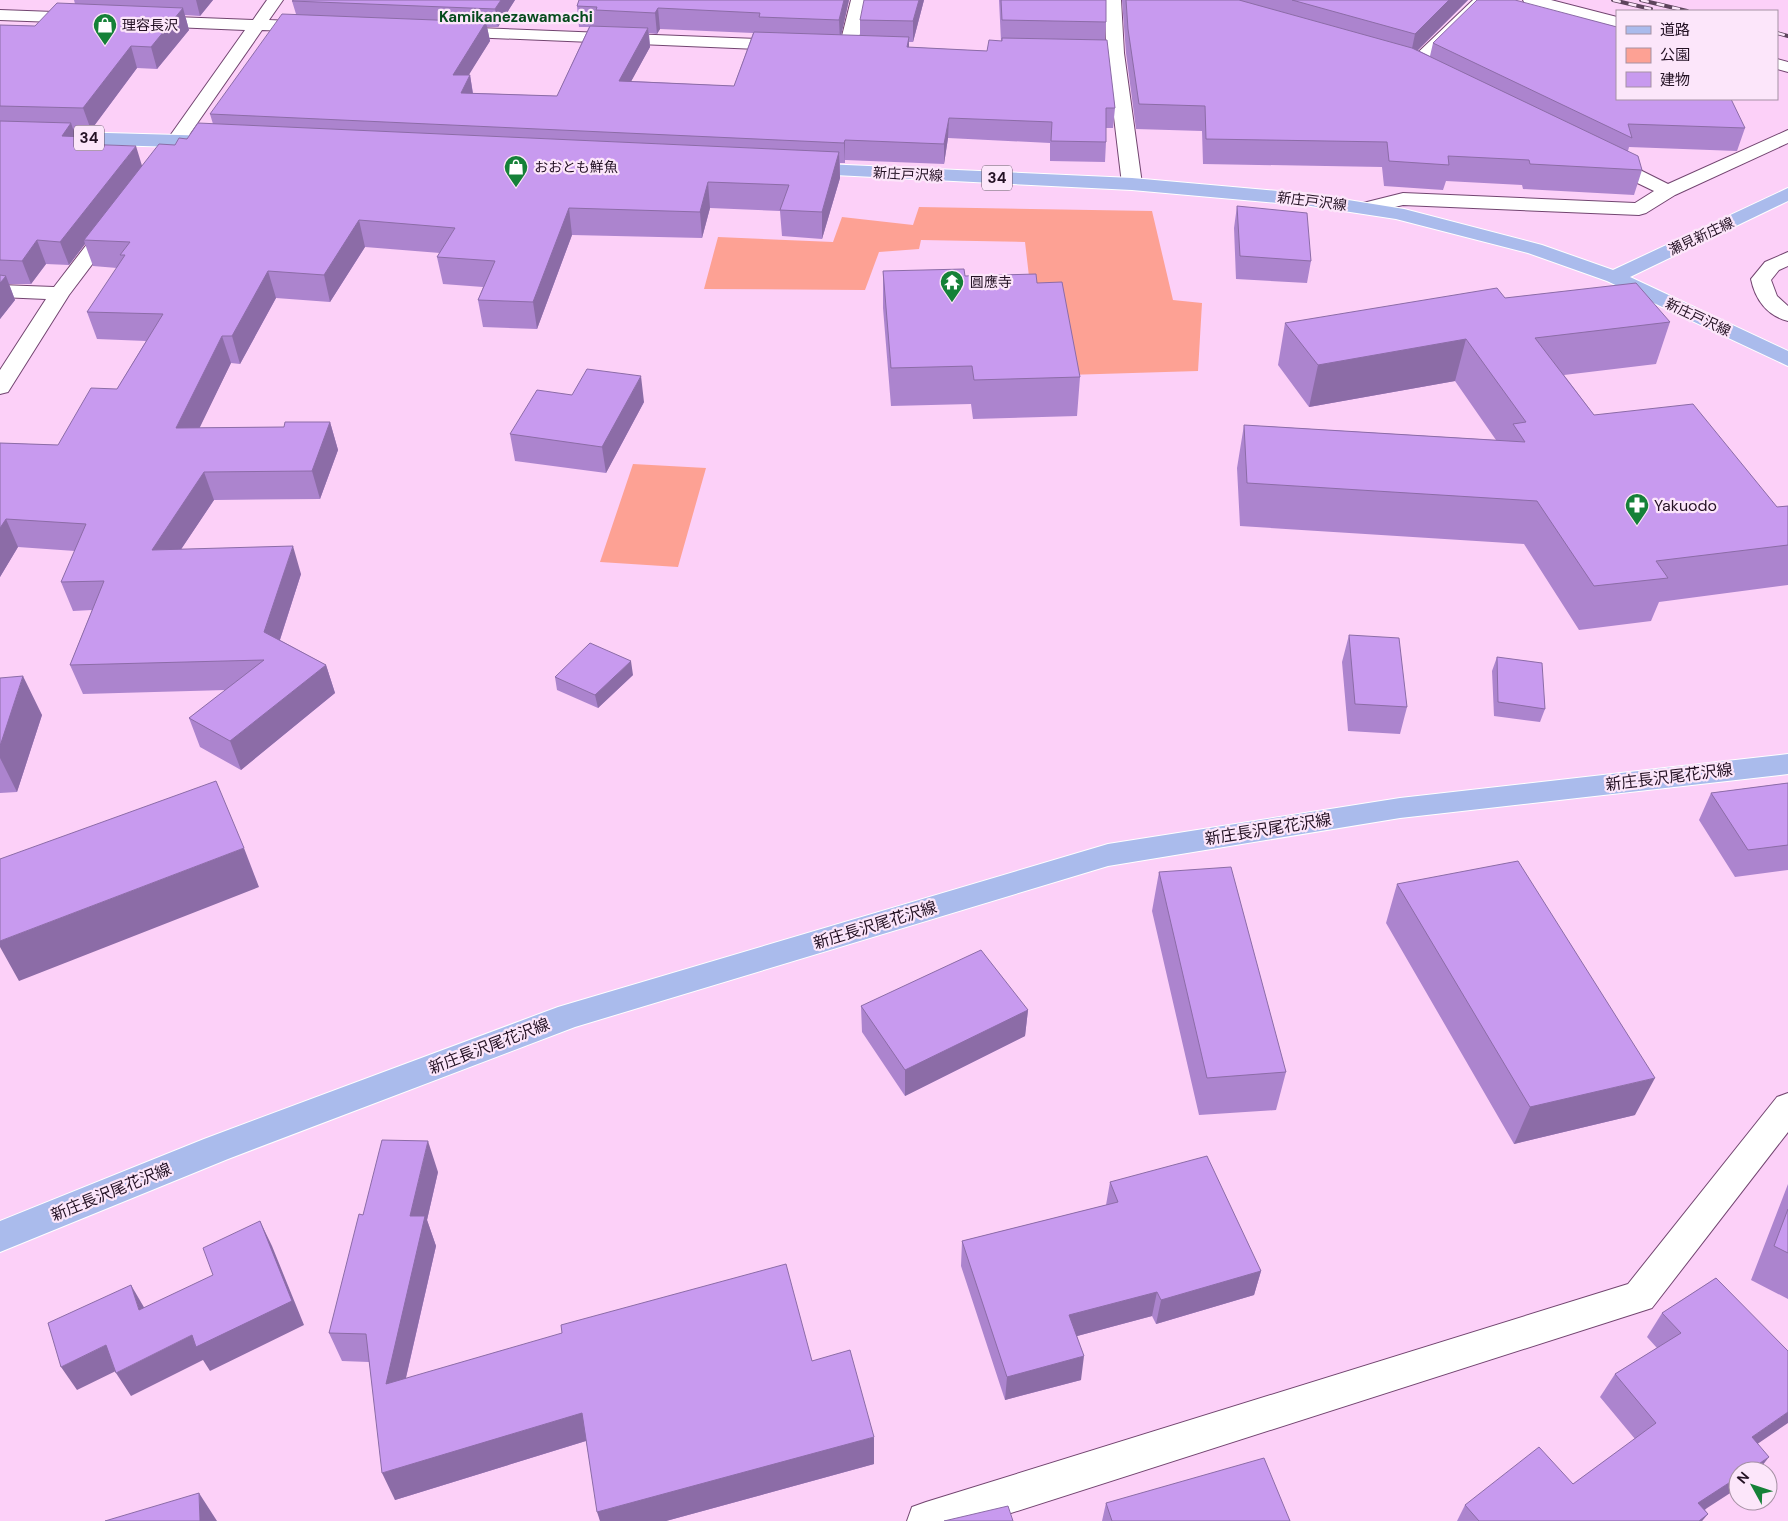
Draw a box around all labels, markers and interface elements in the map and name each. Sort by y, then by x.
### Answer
district label: Kamikanezawamachi [439,7,593,27]
legend [1616,10,1778,100]
shop icon: 理容長沢 [92,12,118,46]
place label: 理容長沢 [122,16,178,34]
text: 道路 [1660,20,1690,40]
text: 公園 [1660,45,1690,65]
text: 建物 [1660,70,1690,90]
road number: 34 [74,126,104,150]
shop icon: おおとも鮮魚 [503,154,529,188]
place label: おおとも鮮魚 [534,158,618,176]
street label: 新庄戸沢線 [873,163,943,185]
road number: 34 [982,166,1012,190]
street label: 新庄戸沢線 [1276,188,1348,214]
street label: 瀬見新庄線 [1665,213,1737,259]
temple icon: 圓應寺 [939,269,965,303]
place label: 圓應寺 [970,273,1012,291]
street label: 新庄戸沢線 [1662,294,1734,340]
pharmacy icon: Yakuodo [1624,492,1650,526]
place label: Yakuodo [1654,495,1717,516]
street label: 新庄長沢尾花沢線 [1604,759,1734,795]
street label: 新庄長沢尾花沢線 [1203,809,1333,849]
street label: 新庄長沢尾花沢線 [811,896,939,954]
street label: 新庄長沢尾花沢線 [425,1013,553,1079]
street label: 新庄長沢尾花沢線 [48,1158,174,1226]
north arrow [1728,1461,1778,1511]
text: N [1733,1468,1753,1487]

